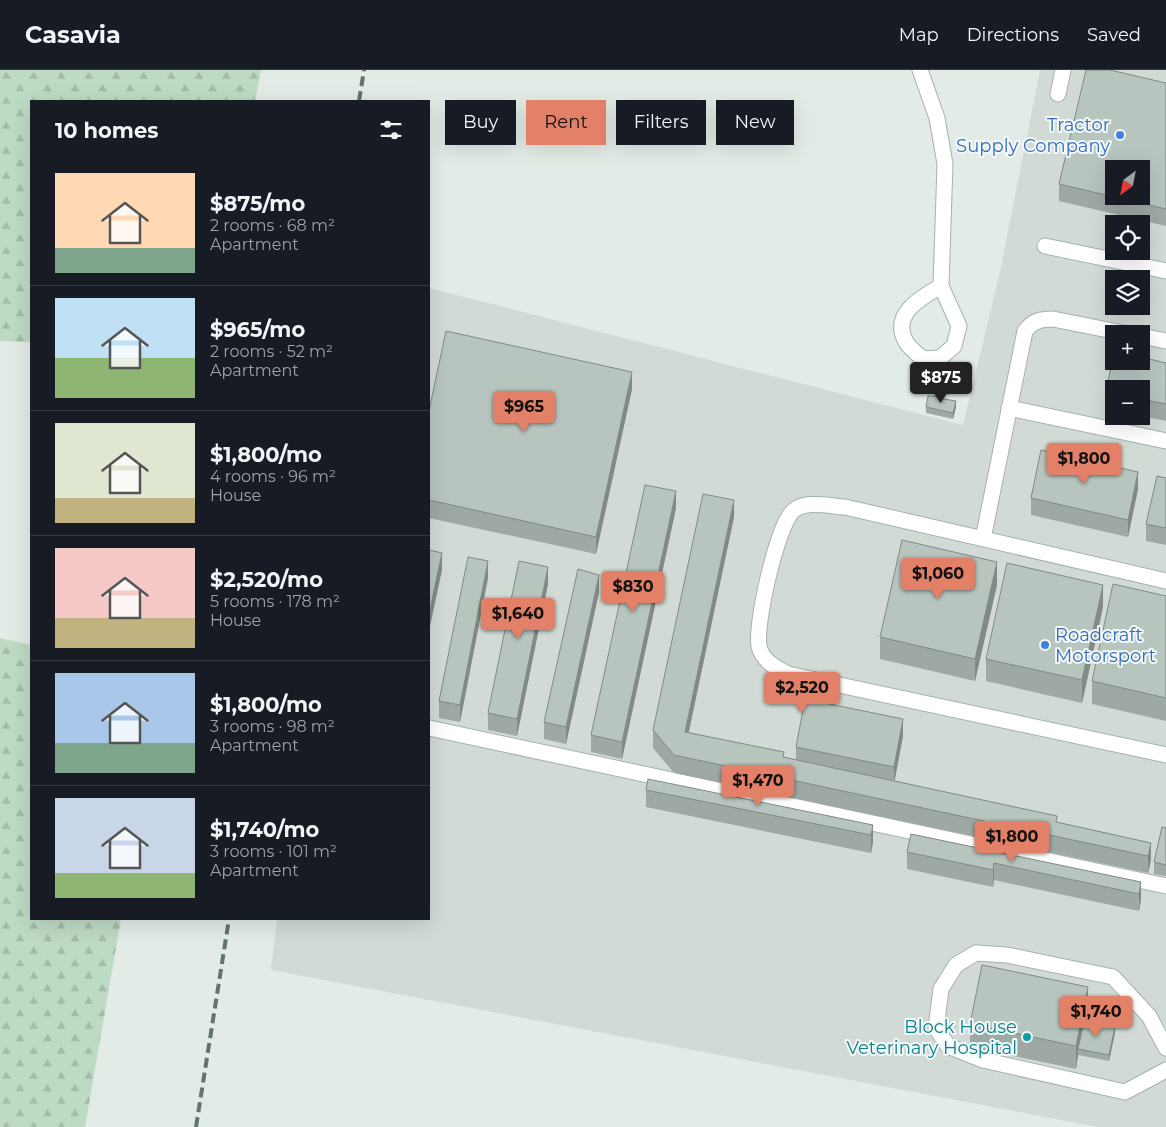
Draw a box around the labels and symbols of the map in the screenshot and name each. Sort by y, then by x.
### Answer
place label: Tractor Supply Company [956,114,1110,157]
marker: Tractor Supply Company [1114,129,1126,141]
north arrow [1105,160,1150,205]
pin: $875 [911,362,971,404]
pin: $965 [494,390,554,433]
pin: $1,800 [1043,442,1125,485]
pin: $1,060 [897,558,979,600]
pin: $830 [603,570,663,613]
pin: $1,640 [477,598,559,640]
place label: Roadcraft Motorsport [1055,624,1156,667]
marker: Roadcraft Motorsport [1039,639,1051,651]
pin: $2,520 [761,672,843,714]
pin: $1,470 [717,764,799,807]
pin: $1,800 [971,820,1053,863]
pin: $1,740 [1055,996,1137,1038]
place label: Block House Veterinary Hospital [846,1016,1017,1059]
marker: Block House Veterinary Hospital [1021,1031,1033,1043]

